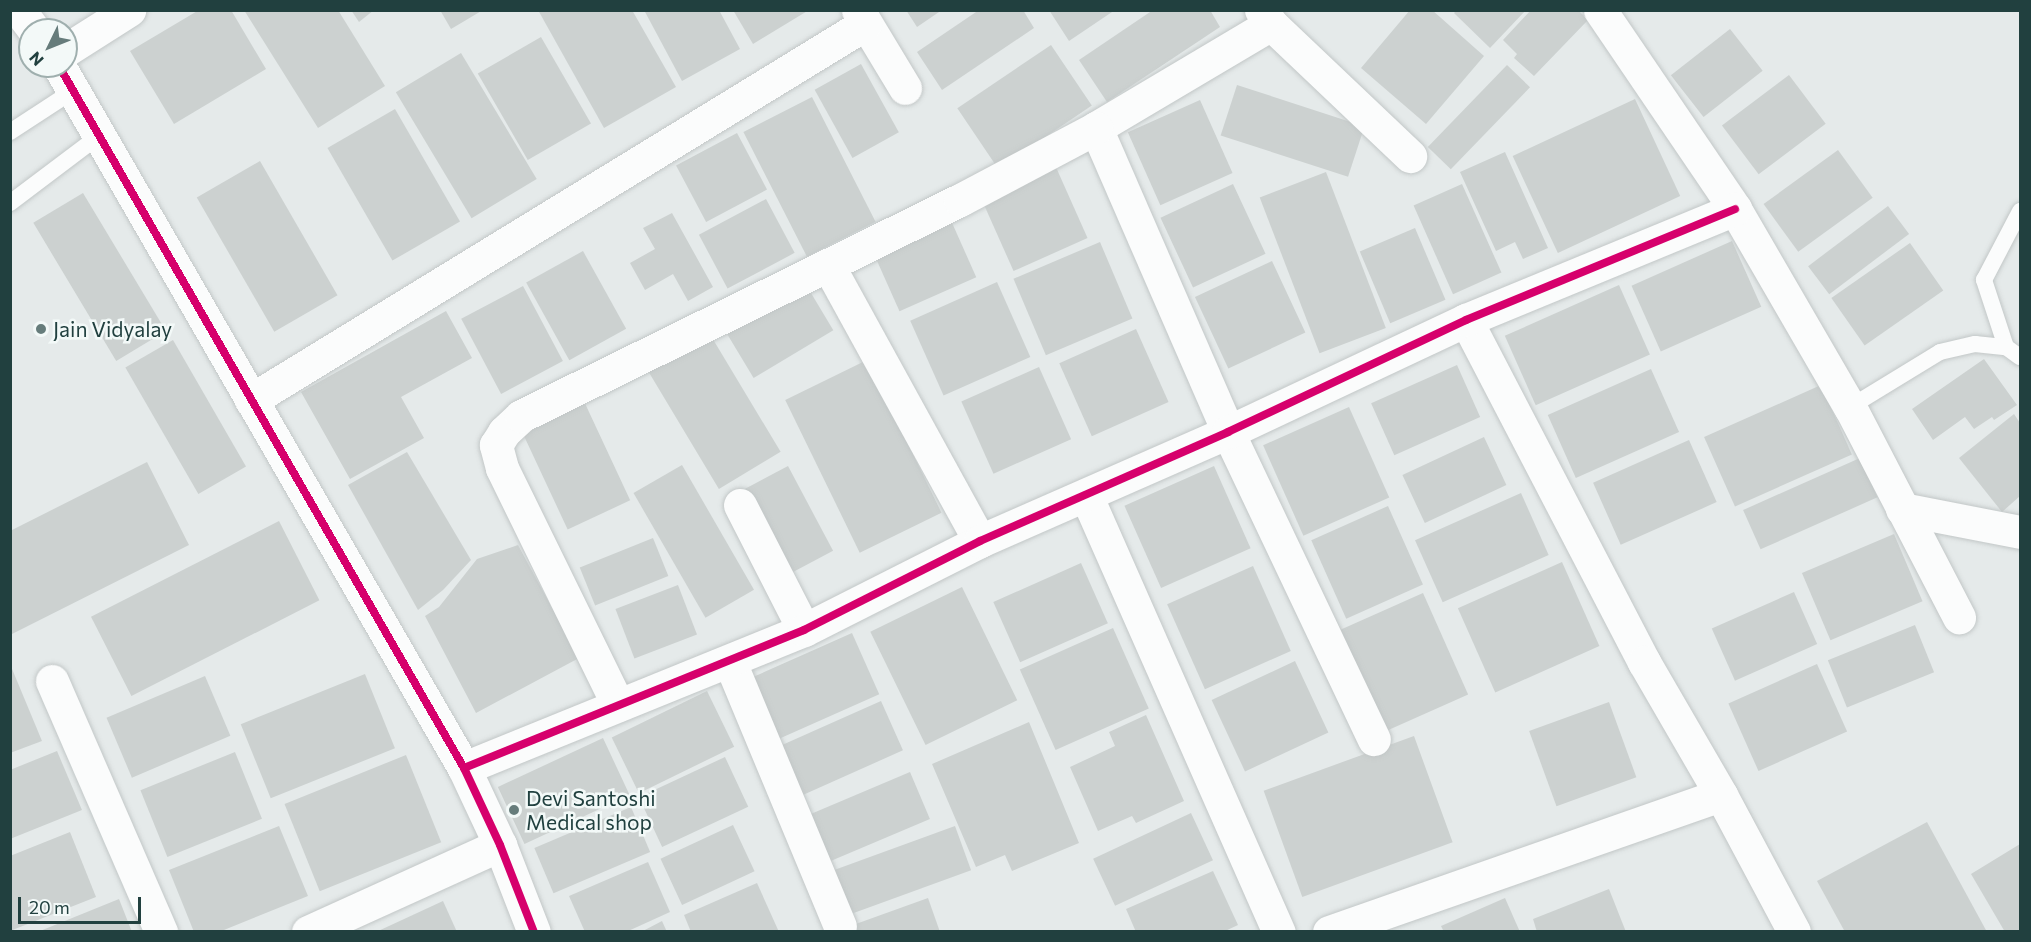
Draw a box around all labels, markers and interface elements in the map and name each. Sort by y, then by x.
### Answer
north arrow [18,18,78,78]
text: N [25,48,47,70]
place label: Jain Vidyalay [53,316,172,342]
marker: Jain Vidyalay [34,322,48,336]
place label: Devi Santoshi Medical shop [526,785,656,835]
marker: Devi Santoshi Medical shop [507,803,521,817]
scale bar [21,885,144,923]
text: 20 m [29,896,70,918]

